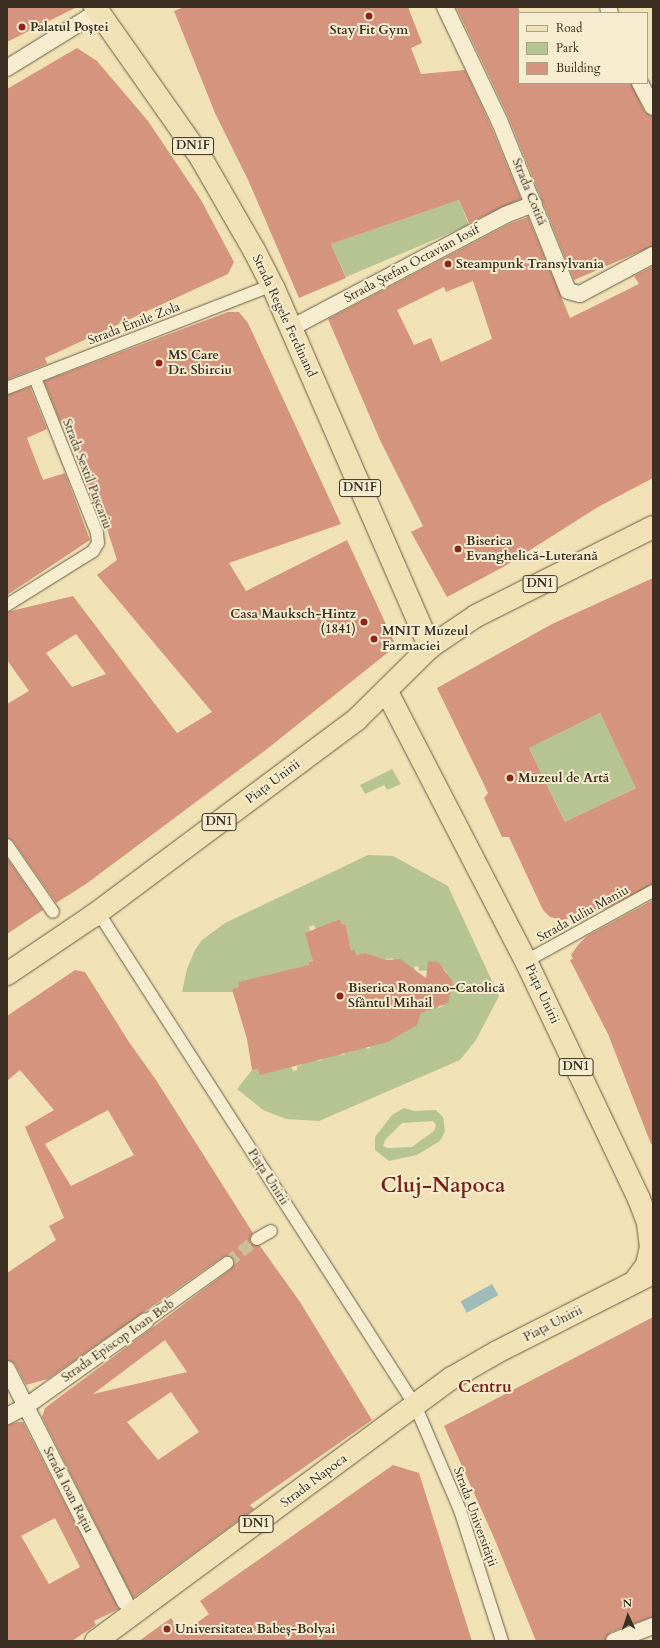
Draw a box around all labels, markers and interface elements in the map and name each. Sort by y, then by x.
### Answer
marker: Stay Fit Gym [364,11,374,21]
legend [518,12,648,84]
place label: Palatul Poștei [30,19,109,35]
text: Road [556,20,582,36]
marker: Palatul Poștei [17,22,27,32]
place label: Stay Fit Gym [330,22,408,38]
text: Park [556,40,579,56]
text: Building [556,60,600,76]
road number: DN1F [172,136,214,156]
street label: Strada Cotită [508,156,550,228]
street label: Strada Ștefan Octavian Iosif [342,222,482,306]
street label: Strada Regele Ferdinand [249,252,319,380]
place label: Steampunk Transylvania [456,256,604,272]
marker: Steampunk Transylvania [443,259,453,269]
street label: Strada Émile Zola [86,299,182,349]
place label: MS Care Dr. Sbirciu [168,348,232,379]
marker: MS Care Dr. Sbirciu [153,357,165,369]
street label: Strada Sextil Pușcariu [59,417,115,531]
road number: DN1F [339,478,381,498]
place label: Biserica Evanghelică-Luterană [466,534,598,565]
marker: Biserica Evanghelică-Luterană [453,544,463,554]
road number: DN1 [522,574,558,594]
place label: Casa Mauksch-Hintz (1841) [230,607,356,638]
marker: Casa Mauksch-Hintz (1841) [359,617,369,627]
place label: MNIT Muzeul Farmaciei [382,624,468,655]
marker: MNIT Muzeul Farmaciei [369,634,379,644]
street label: Piața Unirii [243,757,303,807]
place label: Muzeul de Artă [518,770,609,786]
marker: Muzeul de Artă [505,773,515,783]
road number: DN1 [201,812,237,832]
street label: Strada Iuliu Maniu [535,882,631,946]
street label: Piața Unirii [521,962,563,1026]
place label: Biserica Romano-Catolică Sfântul Mihail [348,981,505,1012]
marker: Biserica Romano-Catolică Sfântul Mihail [335,991,345,1001]
road number: DN1 [558,1057,594,1077]
street label: Piața Unirii [244,1146,292,1208]
district label: Cluj-Napoca [381,1173,505,1199]
street label: Strada Episcop Ioan Bob [59,1296,177,1386]
street label: Piața Unirii [521,1303,585,1345]
district label: Centru [458,1377,512,1397]
street label: Strada Ioan Rațiu [40,1444,96,1536]
street label: Strada Napoca [278,1451,350,1511]
street label: Strada Universității [450,1465,500,1569]
road number: DN1 [238,1514,274,1534]
north arrow [608,1596,648,1636]
text: N [622,1596,632,1611]
place label: Universitatea Babeș-Bolyai [175,1621,335,1637]
marker: Universitatea Babeș-Bolyai [162,1624,172,1634]

